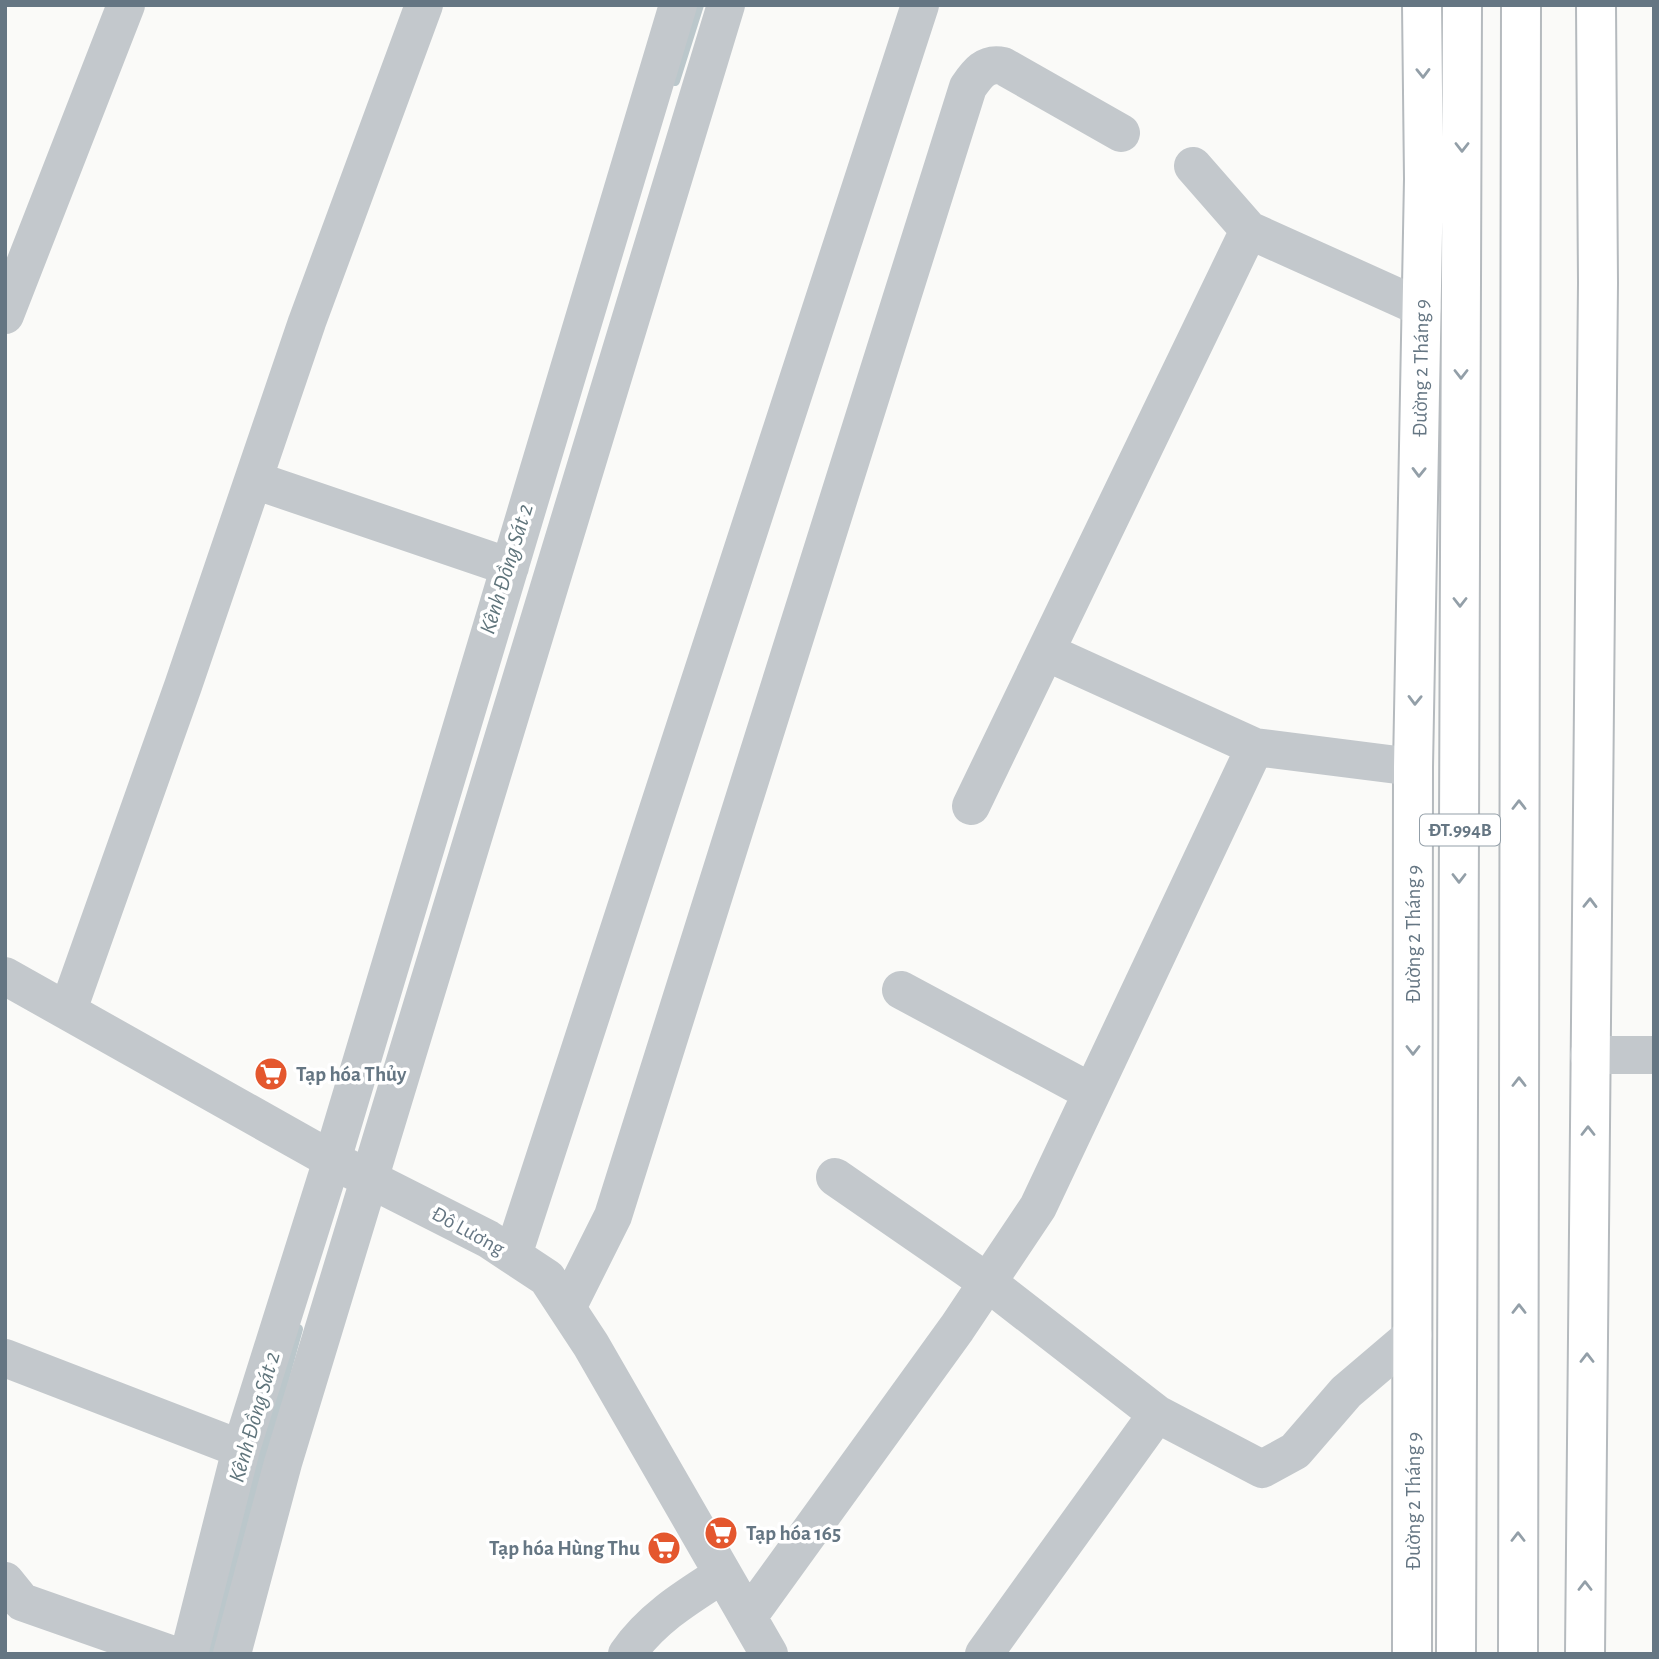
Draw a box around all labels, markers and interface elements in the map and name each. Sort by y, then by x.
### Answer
one-way arrow [1415,69,1431,79]
one-way arrow [1454,142,1470,153]
street label: Đường 2 Tháng 9 [1409,299,1433,437]
one-way arrow [1453,370,1469,380]
one-way arrow [1411,468,1427,478]
water label: Kênh Đồng Sát 2 [476,501,538,637]
one-way arrow [1452,597,1468,608]
one-way arrow [1407,695,1422,706]
one-way arrow [1511,799,1527,810]
road number: ĐT.994B [1420,814,1500,846]
street label: Đường 2 Tháng 9 [1403,865,1424,1003]
one-way arrow [1452,873,1467,884]
one-way arrow [1582,897,1598,908]
one-way arrow [1405,1045,1421,1056]
supermarket icon: Tạp hóa Thủy [252,1055,290,1093]
place label: Tạp hóa Thủy [296,1064,407,1085]
one-way arrow [1511,1076,1527,1086]
one-way arrow [1580,1125,1596,1135]
street label: Đô Lương [428,1203,509,1260]
one-way arrow [1511,1303,1527,1314]
water label: Kênh Đồng Sát 2 [225,1349,285,1485]
one-way arrow [1579,1352,1595,1363]
street label: Đường 2 Tháng 9 [1403,1432,1424,1570]
supermarket icon: Tạp hóa 165 [702,1514,740,1552]
place label: Tạp hóa 165 [746,1523,841,1544]
supermarket icon: Tạp hóa Hùng Thu [645,1529,683,1567]
one-way arrow [1510,1531,1526,1541]
place label: Tạp hóa Hùng Thu [489,1538,640,1559]
one-way arrow [1577,1580,1593,1590]

